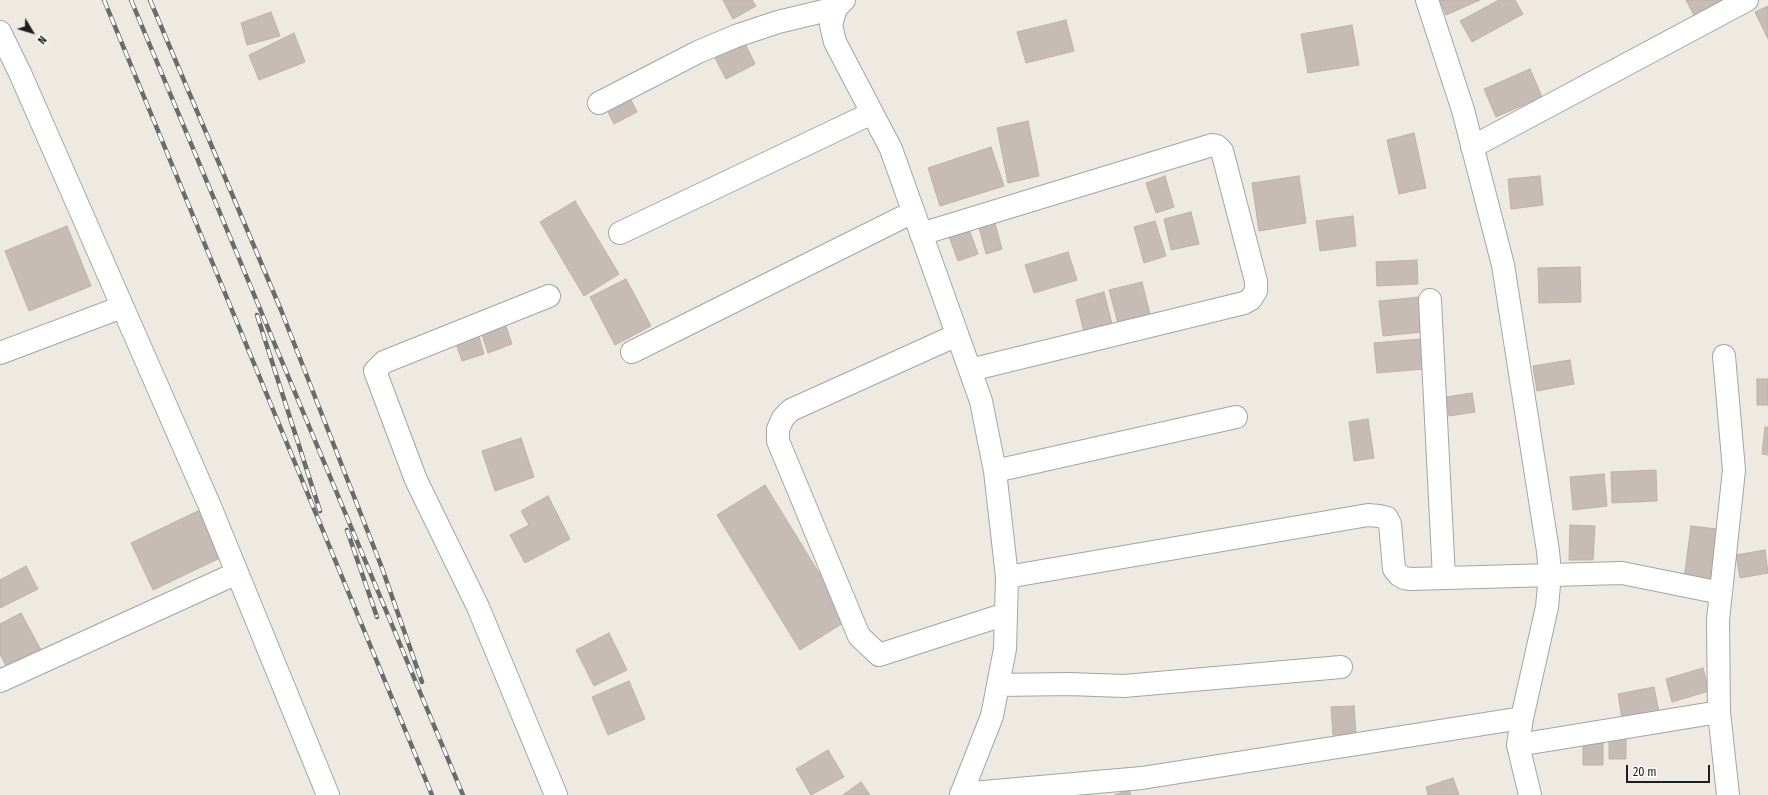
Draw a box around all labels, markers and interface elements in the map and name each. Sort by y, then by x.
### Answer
north arrow [12,12,52,52]
text: N [35,33,49,46]
scale bar [1628,757,1712,783]
text: 20 m [1633,765,1657,779]

